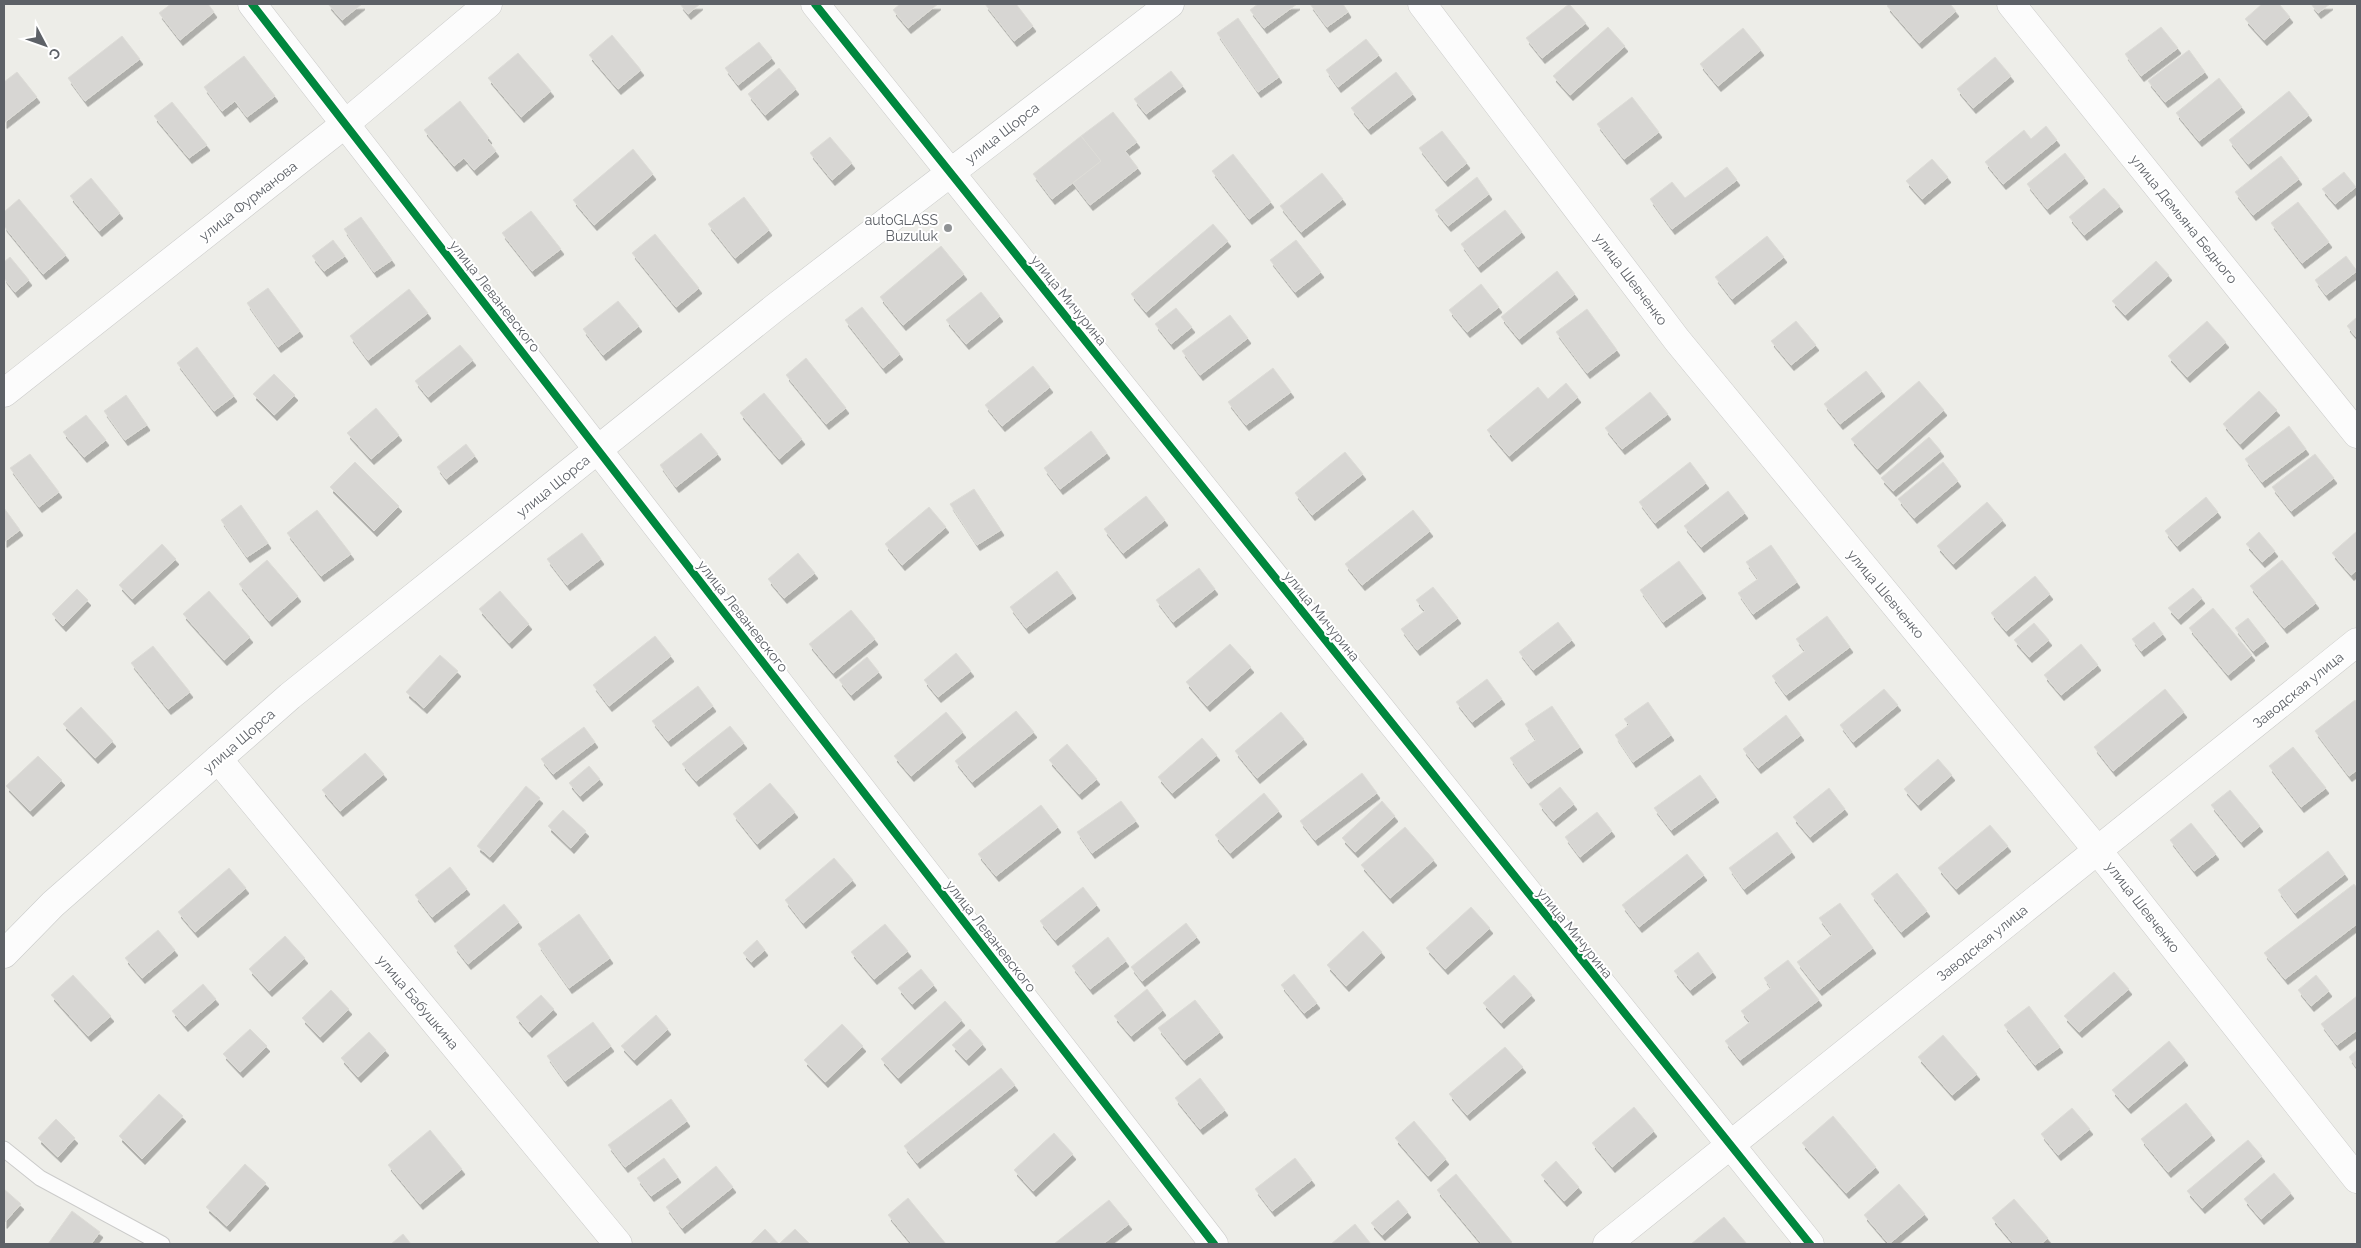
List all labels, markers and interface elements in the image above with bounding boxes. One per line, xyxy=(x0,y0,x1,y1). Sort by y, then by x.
north arrow xyxy=(20,20,70,70)
text: С xyxy=(45,45,64,63)
street label: улица Щорса xyxy=(962,99,1042,167)
street label: улица Демьяна Бедного xyxy=(2127,151,2241,287)
street label: улица Фурманова xyxy=(196,158,300,244)
place label: autoGLASS Buzuluk xyxy=(865,212,939,244)
marker: autoGLASS Buzuluk xyxy=(942,222,954,234)
street label: улица Шевченко xyxy=(1591,230,1671,328)
street label: улица Леваневского xyxy=(446,237,544,355)
street label: улица Мичурина xyxy=(1028,252,1110,348)
street label: улица Щорса xyxy=(513,452,593,520)
street label: улица Шевченко xyxy=(1844,546,1928,642)
street label: улица Леваневского xyxy=(694,557,792,675)
street label: улица Мичурина xyxy=(1281,568,1363,664)
street label: Заводская улица xyxy=(2250,649,2346,731)
street label: улица Щорса xyxy=(200,706,278,776)
street label: улица Шевченко xyxy=(2103,858,2183,956)
street label: улица Леваневского xyxy=(942,877,1040,995)
street label: улица Мичурина xyxy=(1534,885,1616,981)
street label: Заводская улица xyxy=(1934,902,2030,984)
street label: улица Бабушкина xyxy=(374,952,462,1052)

